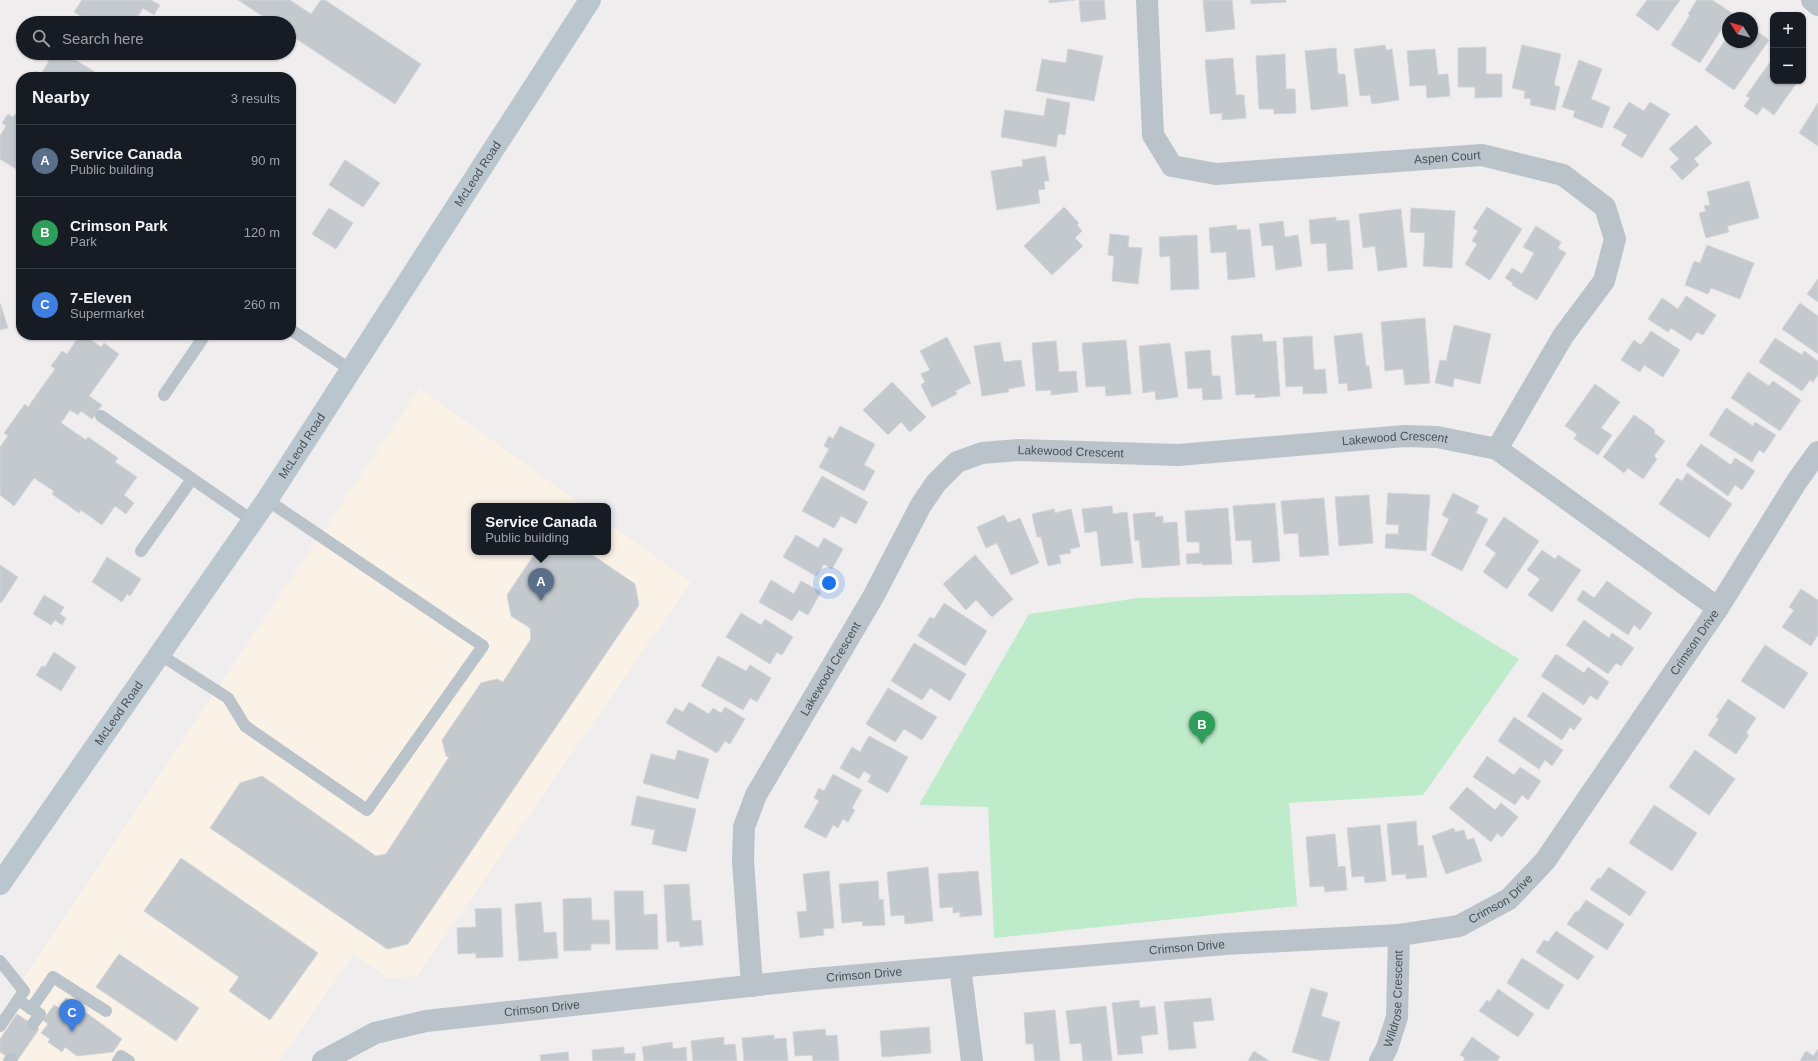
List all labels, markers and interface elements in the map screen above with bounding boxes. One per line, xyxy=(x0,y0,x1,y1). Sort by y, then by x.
north arrow xyxy=(1722,12,1758,48)
map controls xyxy=(1770,12,1806,84)
button: + xyxy=(1770,12,1806,48)
search box xyxy=(16,16,296,60)
icon: search xyxy=(30,27,52,49)
text: Search here xyxy=(62,30,144,47)
button: − xyxy=(1770,48,1806,84)
text: Nearby xyxy=(32,88,90,107)
text: 3 results xyxy=(231,91,280,106)
street label: McLeod Road xyxy=(452,139,504,209)
text: Service Canada xyxy=(70,145,182,162)
street label: Aspen Court xyxy=(1413,148,1482,167)
text: A xyxy=(40,153,50,168)
text: 90 m xyxy=(251,153,280,168)
text: Public building xyxy=(70,162,154,177)
text: Crimson Park xyxy=(70,217,168,234)
text: B xyxy=(40,225,50,240)
text: 120 m xyxy=(244,225,280,240)
text: Park xyxy=(70,234,97,249)
text: 7-Eleven xyxy=(70,289,132,306)
text: C xyxy=(40,297,50,312)
text: 260 m xyxy=(244,297,280,312)
text: Supermarket xyxy=(70,306,144,321)
street label: McLeod Road xyxy=(276,411,328,481)
street label: Lakewood Crescent xyxy=(1341,429,1450,448)
street label: Lakewood Crescent xyxy=(1017,443,1125,460)
popup xyxy=(471,503,611,555)
text: Service Canada xyxy=(485,513,597,530)
text: Public building xyxy=(485,530,569,545)
pin: A xyxy=(528,568,554,601)
your location xyxy=(819,573,839,593)
street label: Crimson Drive xyxy=(1667,607,1722,678)
street label: Lakewood Crescent xyxy=(797,619,864,718)
street label: McLeod Road xyxy=(92,679,146,748)
pin: B xyxy=(1189,711,1215,744)
street label: Crimson Drive xyxy=(1466,871,1536,927)
street label: Crimson Drive xyxy=(1148,937,1226,957)
street label: Wildrose Crescent xyxy=(1381,949,1406,1049)
street label: Crimson Drive xyxy=(826,964,903,985)
street label: Crimson Drive xyxy=(503,997,581,1019)
pin: C xyxy=(59,999,85,1032)

